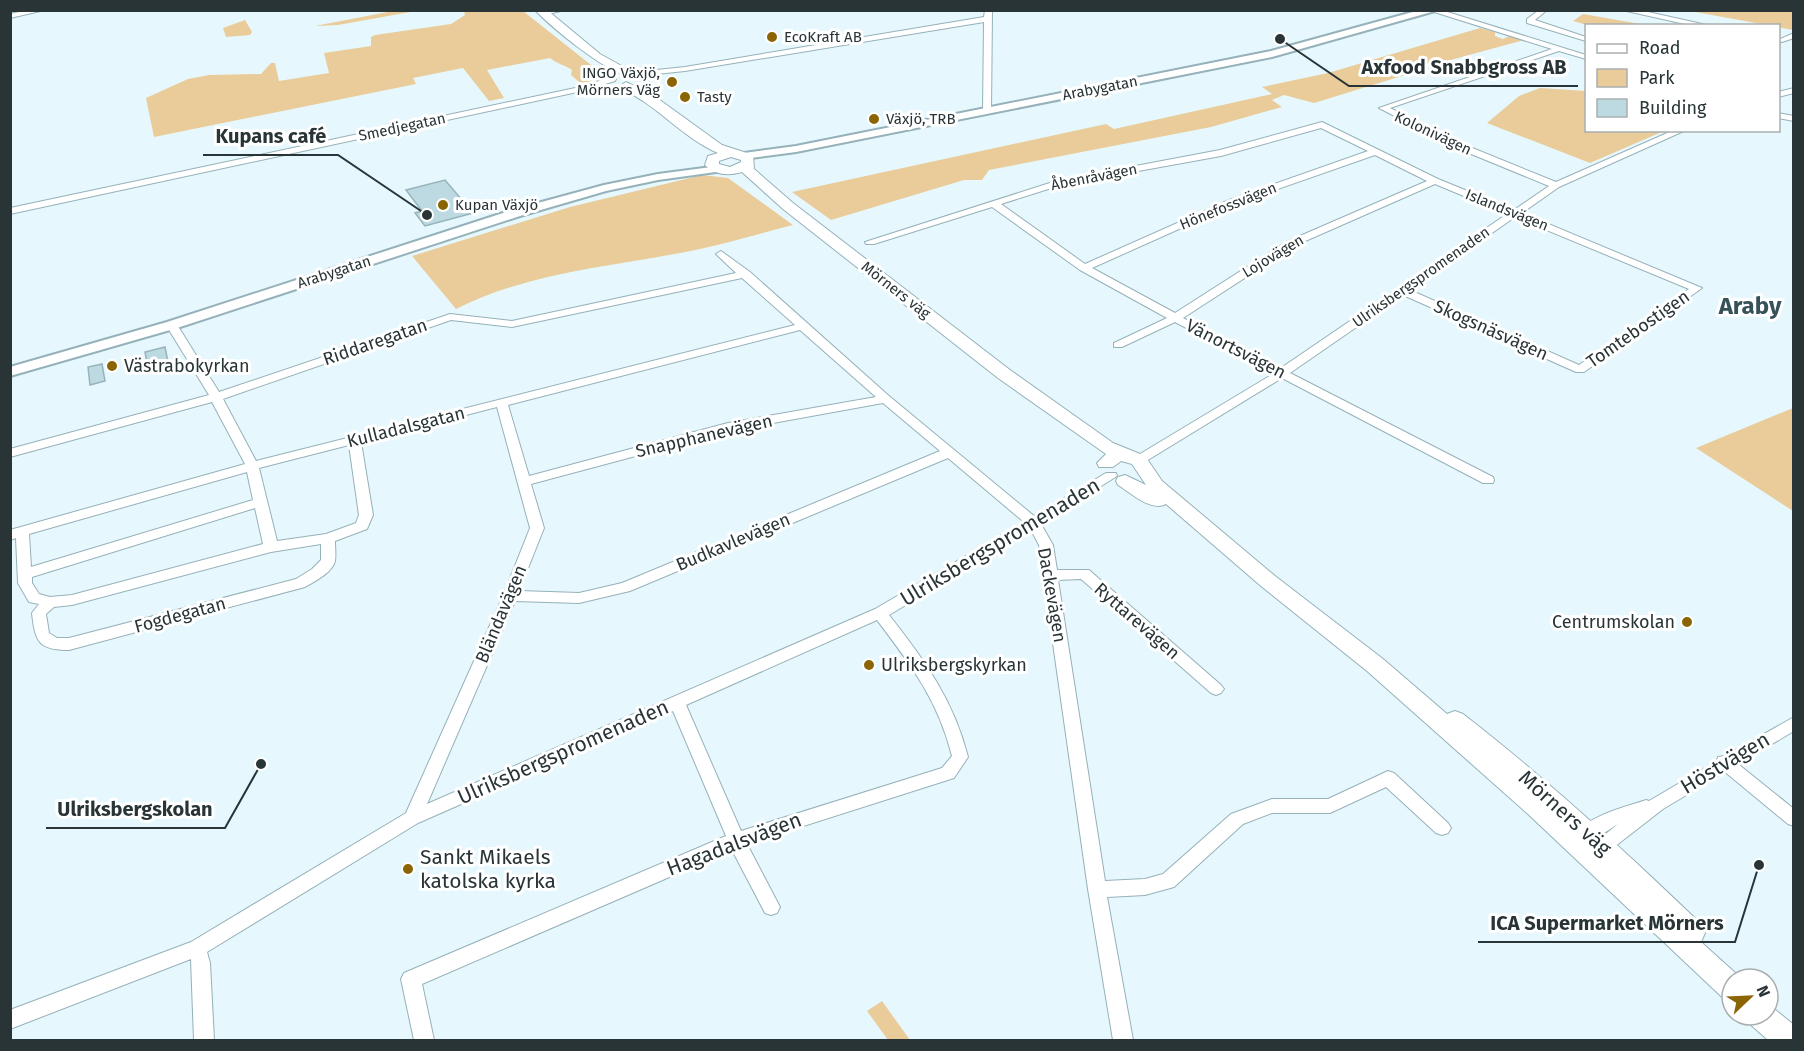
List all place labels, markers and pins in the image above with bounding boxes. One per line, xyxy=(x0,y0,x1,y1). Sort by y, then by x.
place label: EcoKraft AB xyxy=(784,28,862,46)
marker: EcoKraft AB xyxy=(765,30,779,44)
callout: Axfood Snabbgross AB xyxy=(1349,48,1578,86)
place label: INGO Växjö, Mörners Väg xyxy=(577,64,660,99)
marker: INGO Växjö, Mörners Väg xyxy=(665,75,679,89)
place label: Tasty xyxy=(697,88,732,106)
marker: Tasty xyxy=(678,90,692,104)
place label: Växjö, TRB xyxy=(886,110,956,128)
marker: Växjö, TRB xyxy=(867,112,881,126)
callout: Kupans café xyxy=(203,117,338,155)
place label: Kupan Växjö xyxy=(455,196,538,214)
marker: Kupan Växjö xyxy=(436,198,450,212)
place label: Västrabokyrkan xyxy=(124,355,249,377)
marker: Västrabokyrkan xyxy=(105,359,119,373)
place label: Centrumskolan xyxy=(1552,611,1675,633)
marker: Centrumskolan xyxy=(1680,615,1694,629)
place label: Ulriksbergskyrkan xyxy=(881,654,1027,676)
marker: Ulriksbergskyrkan xyxy=(862,658,876,672)
callout: Ulriksbergskolan xyxy=(46,790,225,828)
place label: Sankt Mikaels katolska kyrka xyxy=(420,844,556,894)
marker: Sankt Mikaels katolska kyrka xyxy=(401,862,415,876)
callout: ICA Supermarket Mörners xyxy=(1478,904,1735,942)

